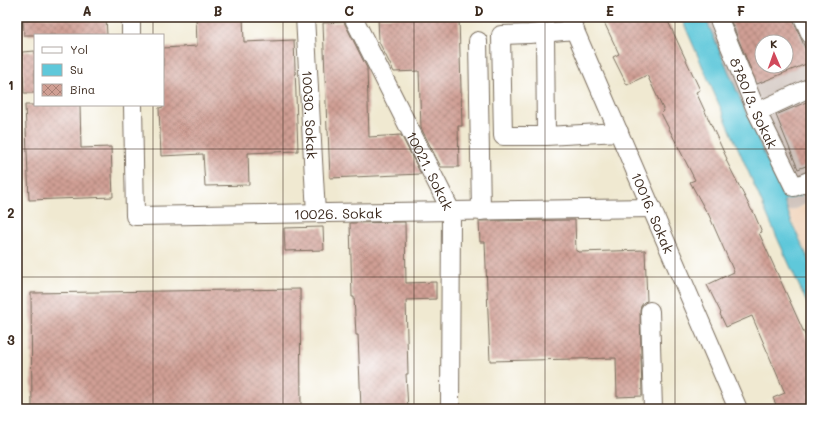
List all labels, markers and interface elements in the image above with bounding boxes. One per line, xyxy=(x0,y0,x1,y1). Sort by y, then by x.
text: A xyxy=(82,2,92,19)
text: B xyxy=(214,2,223,19)
text: C xyxy=(344,2,354,19)
text: D xyxy=(474,2,484,19)
text: E xyxy=(606,2,614,19)
text: F xyxy=(737,2,745,19)
legend xyxy=(34,34,164,106)
north arrow xyxy=(754,34,794,74)
text: K xyxy=(770,36,778,51)
text: Yol xyxy=(70,41,88,57)
street label: 8780/3. Sokak xyxy=(726,54,783,151)
text: Su xyxy=(70,61,83,77)
street label: 10030. Sokak xyxy=(299,70,322,160)
text: 1 xyxy=(8,76,14,93)
text: Bina xyxy=(70,81,95,97)
street label: 10021. Sokak xyxy=(403,128,458,213)
street label: 10016. Sokak xyxy=(627,169,679,256)
street label: 10026. Sokak xyxy=(294,203,382,223)
text: 2 xyxy=(7,204,15,221)
text: 3 xyxy=(7,331,15,348)

